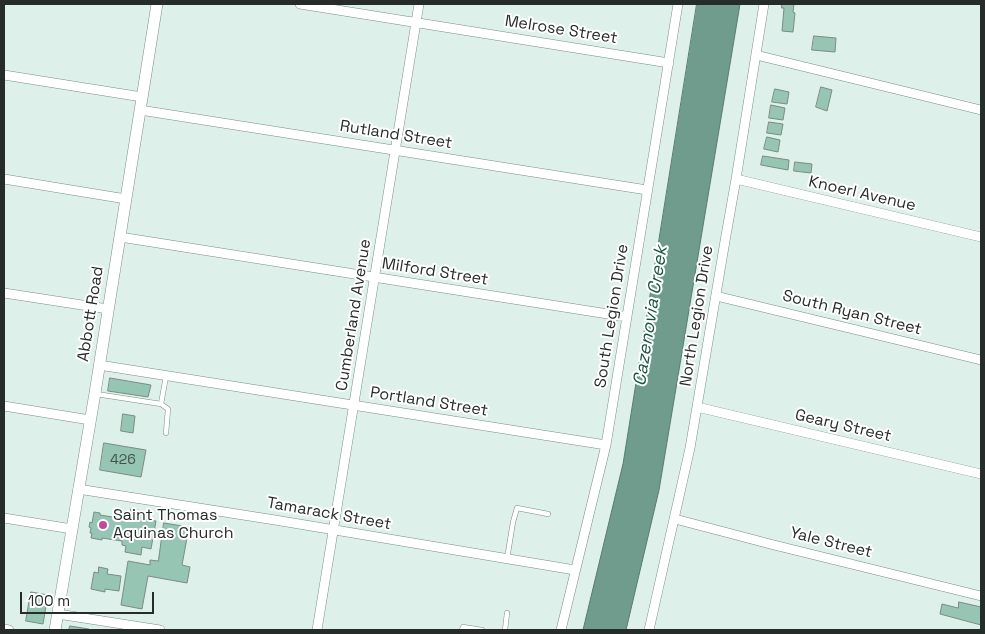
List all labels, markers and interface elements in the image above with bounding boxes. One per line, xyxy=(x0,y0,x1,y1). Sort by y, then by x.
street label: Melrose Street xyxy=(503,12,619,48)
street label: Rutland Street xyxy=(338,117,454,153)
street label: Knoerl Avenue xyxy=(806,172,918,216)
street label: Cumberland Avenue xyxy=(333,238,375,392)
street label: South Legion Drive xyxy=(591,243,633,389)
water label: Cazenovia Creek xyxy=(629,244,673,388)
street label: North Legion Drive xyxy=(676,244,718,388)
street label: Milford Street xyxy=(380,254,490,290)
street label: Abbott Road xyxy=(74,265,108,363)
street label: South Ryan Street xyxy=(780,286,924,340)
street label: Portland Street xyxy=(369,383,489,421)
street label: Geary Street xyxy=(793,406,893,446)
house number: 426 xyxy=(110,452,136,468)
street label: Tamarack Street xyxy=(265,494,393,534)
place label: Saint Thomas Aquinas Church xyxy=(113,506,233,544)
marker: Saint Thomas Aquinas Church xyxy=(97,519,109,531)
street label: Yale Street xyxy=(788,524,874,562)
scale bar xyxy=(22,582,156,614)
text: 100 m xyxy=(28,591,70,610)

